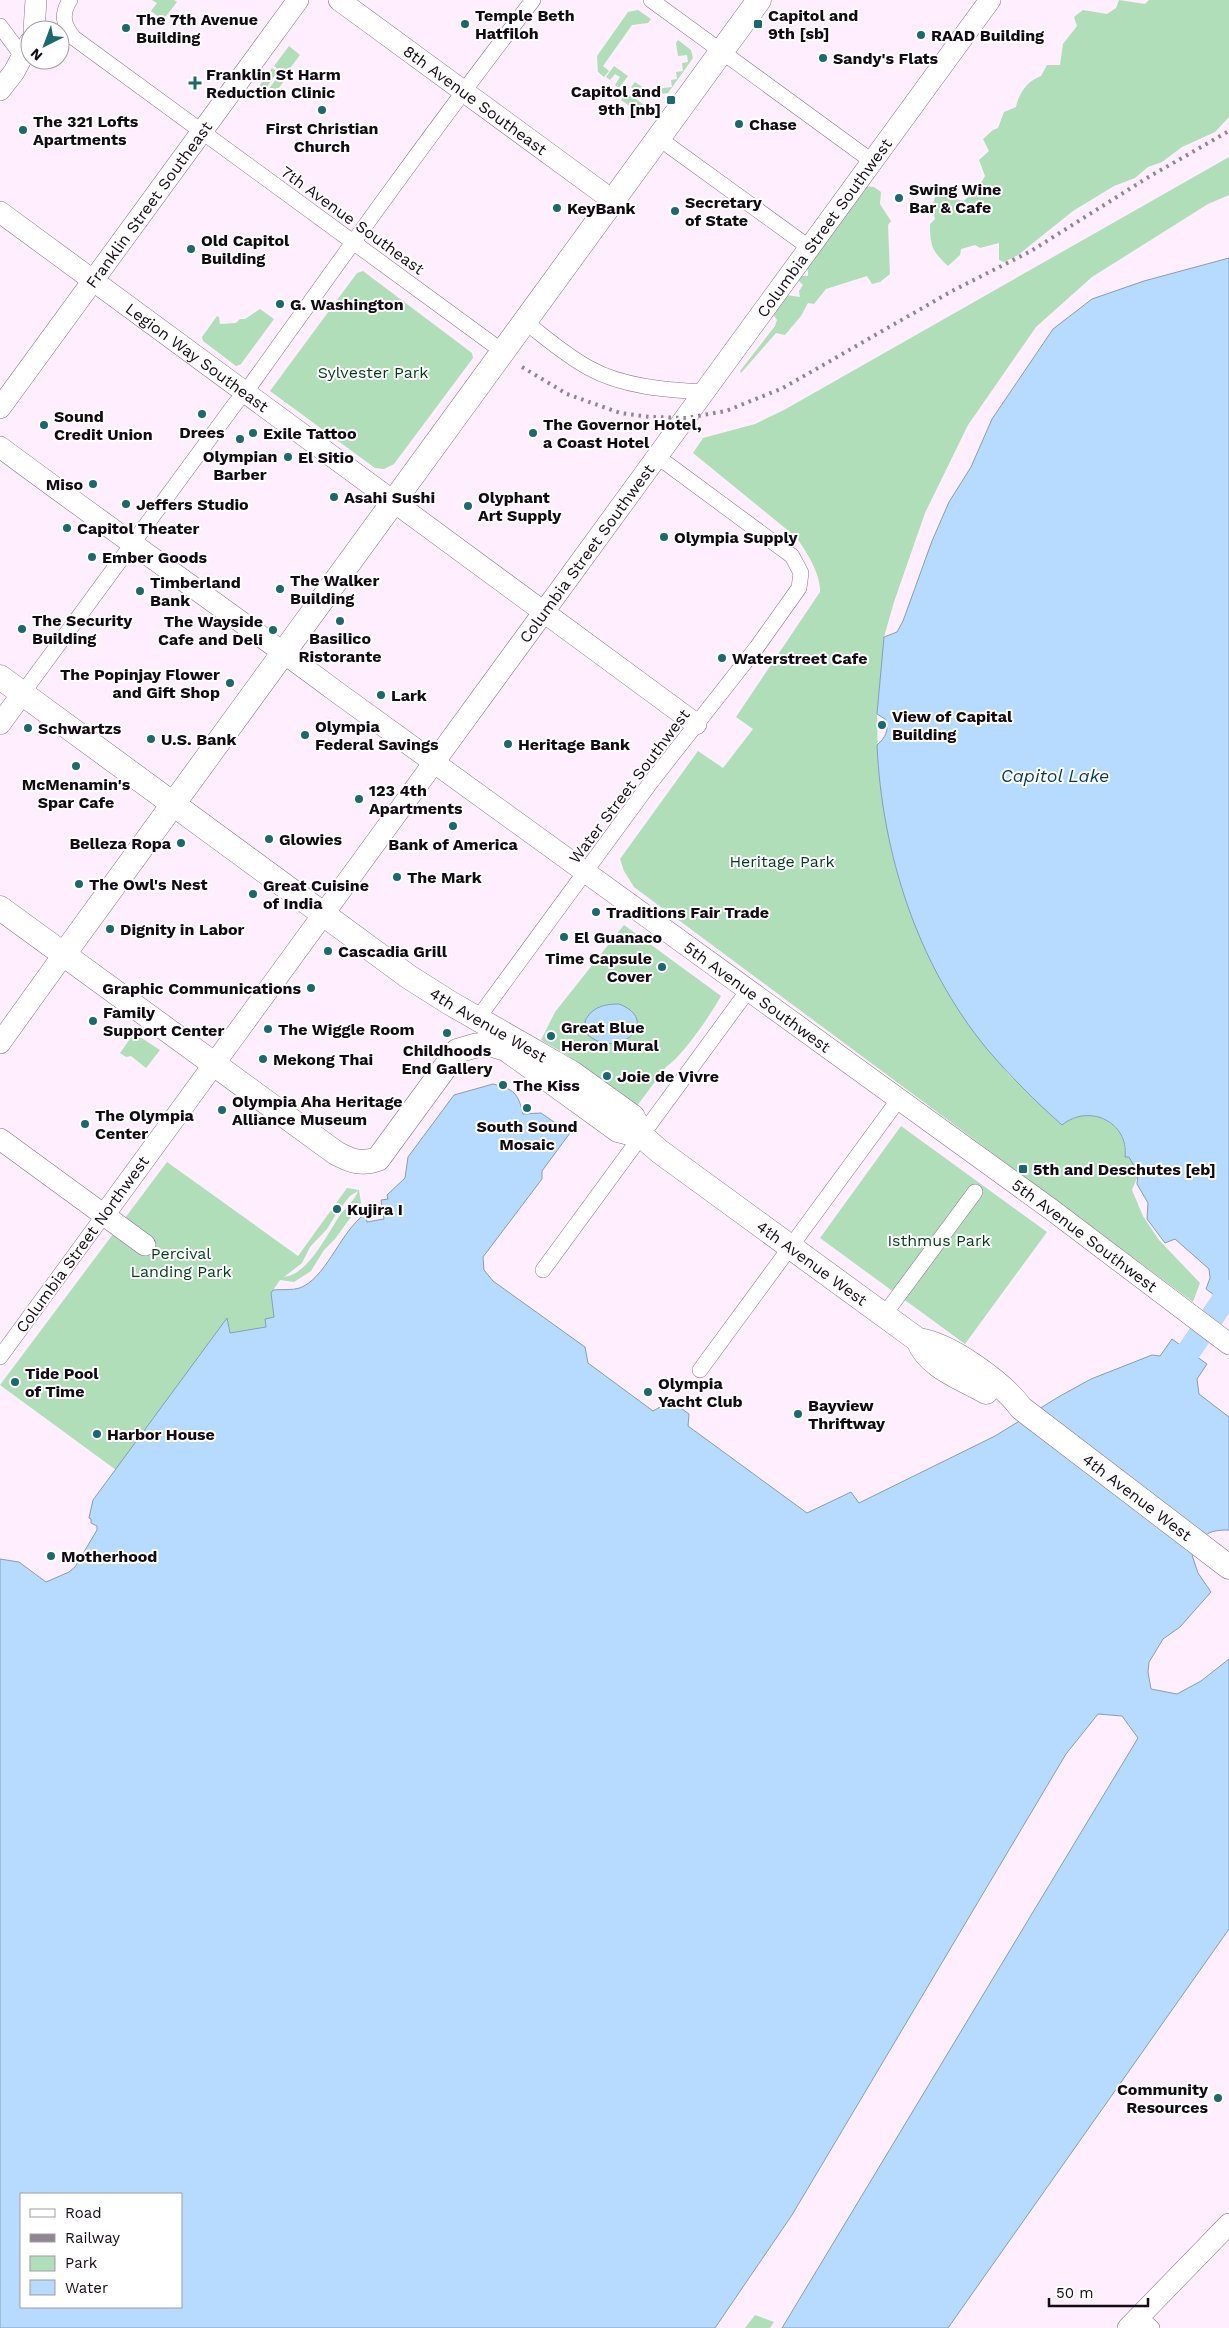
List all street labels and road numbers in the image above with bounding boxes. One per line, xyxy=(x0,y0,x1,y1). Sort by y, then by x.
street label: 8th Avenue Southeast xyxy=(400,41,551,159)
street label: Franklin Street Southeast xyxy=(82,118,216,292)
street label: Columbia Street Southwest xyxy=(753,135,896,321)
street label: 7th Avenue Southeast xyxy=(277,162,428,279)
street label: Legion Way Southeast xyxy=(122,299,272,416)
street label: Columbia Street Southwest xyxy=(515,460,659,647)
street label: Water Street Southwest xyxy=(565,705,694,867)
street label: 5th Avenue Southwest xyxy=(680,938,835,1057)
street label: 4th Avenue West xyxy=(426,984,550,1067)
street label: Columbia Street Northwest xyxy=(12,1152,153,1336)
street label: 5th Avenue Southwest xyxy=(1008,1175,1161,1296)
street label: 4th Avenue West xyxy=(753,1217,871,1310)
street label: 4th Avenue West xyxy=(1079,1450,1196,1545)

